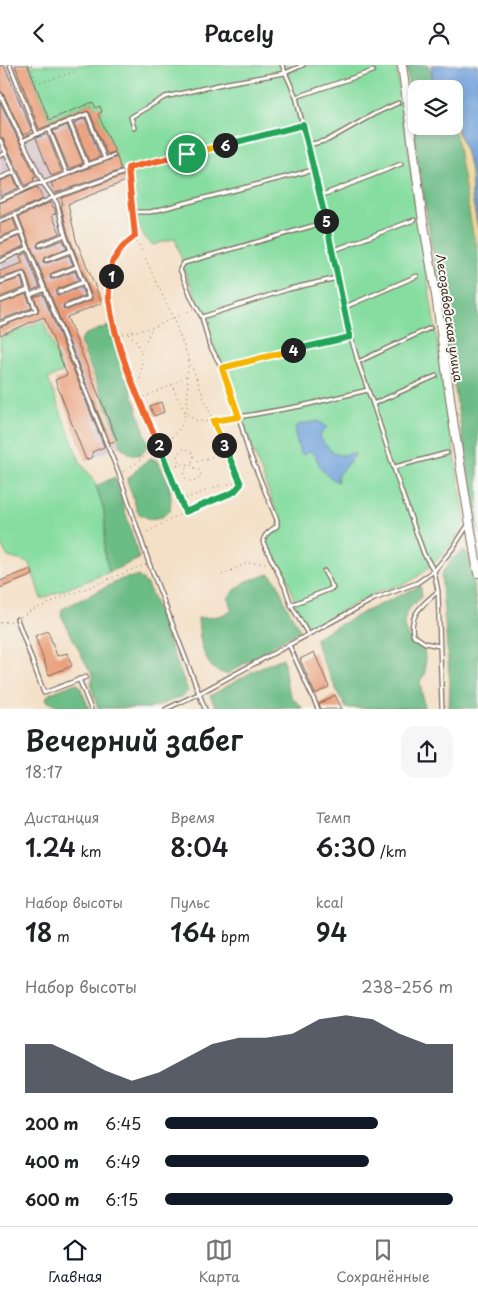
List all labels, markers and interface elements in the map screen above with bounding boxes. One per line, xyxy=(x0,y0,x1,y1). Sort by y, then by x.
text: Pacely xyxy=(204,16,274,49)
icon: back xyxy=(25,19,53,47)
icon: person xyxy=(425,19,453,47)
map controls xyxy=(408,80,463,135)
button: layers xyxy=(408,80,463,135)
pin xyxy=(166,133,208,175)
pin: 6 xyxy=(212,133,238,157)
text: 6 xyxy=(221,135,230,156)
icon: arrive xyxy=(173,140,201,168)
pin: 5 xyxy=(314,209,338,233)
text: 5 xyxy=(322,211,331,232)
street label: Лесозаводская улица xyxy=(432,253,468,383)
pin: 1 xyxy=(98,263,124,289)
text: 1 xyxy=(108,266,115,287)
pin: 4 xyxy=(280,337,306,363)
text: 4 xyxy=(289,340,298,361)
pin: 2 xyxy=(146,433,172,457)
pin: 3 xyxy=(212,433,236,457)
text: 2 xyxy=(155,435,164,456)
text: 3 xyxy=(220,435,229,456)
text: Вечерний забег xyxy=(25,718,243,761)
button: share xyxy=(401,726,453,778)
text: 18:17 xyxy=(25,759,62,783)
text: Дистанция xyxy=(25,807,99,828)
text: Время xyxy=(170,807,215,828)
text: Темп xyxy=(316,807,351,828)
text: 1.24 xyxy=(25,828,76,866)
text: 8:04 xyxy=(170,828,229,866)
text: 6:30 xyxy=(316,828,375,866)
text: km xyxy=(76,841,102,862)
text: /km xyxy=(375,841,407,862)
text: Набор высоты xyxy=(25,892,123,913)
text: Пульс xyxy=(170,892,210,913)
text: kcal xyxy=(316,892,344,913)
text: 18 xyxy=(25,913,52,951)
text: 164 xyxy=(170,913,216,951)
text: 94 xyxy=(316,913,347,951)
text: m xyxy=(52,926,70,947)
text: bpm xyxy=(216,926,250,947)
text: Набор высоты xyxy=(25,974,137,998)
text: 238–256 m xyxy=(361,974,453,998)
text: 200 m xyxy=(25,1111,79,1135)
text: 6:45 xyxy=(105,1111,141,1135)
text: 400 m xyxy=(25,1149,79,1173)
text: 6:49 xyxy=(105,1149,140,1173)
text: 600 m xyxy=(25,1187,79,1211)
text: 6:15 xyxy=(105,1187,138,1211)
tab: Главная xyxy=(48,1236,102,1287)
tab: Карта xyxy=(199,1236,240,1287)
tab: Сохранённые xyxy=(336,1236,430,1287)

